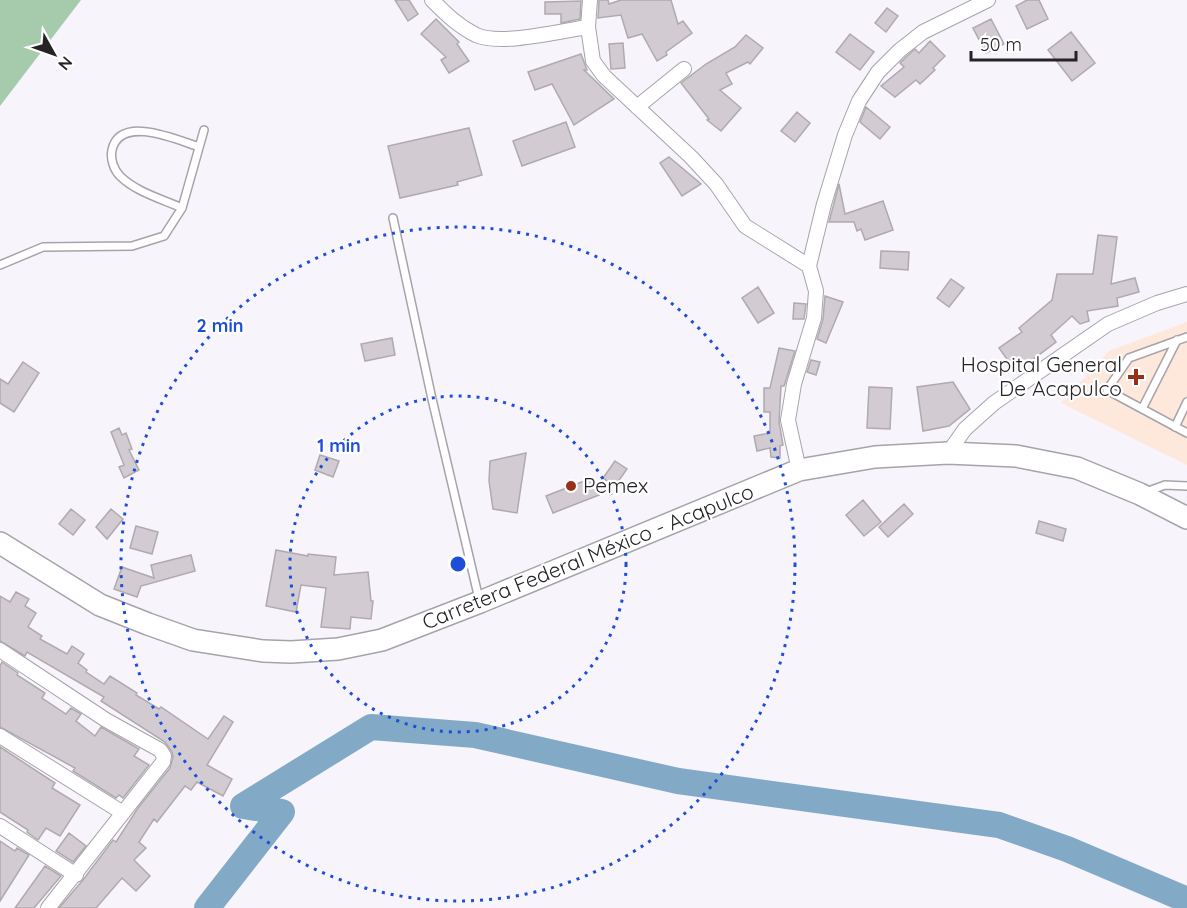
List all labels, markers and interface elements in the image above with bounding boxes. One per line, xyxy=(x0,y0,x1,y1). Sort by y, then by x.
north arrow xyxy=(24,24,84,84)
scale bar xyxy=(971,24,1076,62)
text: 50 m xyxy=(980,33,1022,56)
text: N xyxy=(54,53,77,75)
text: 2 min xyxy=(197,314,243,337)
place label: Hospital General De Acapulco xyxy=(961,351,1122,401)
marker: Hospital General De Acapulco xyxy=(1127,368,1145,386)
text: 1 min xyxy=(317,434,361,457)
place label: Pemex xyxy=(583,472,648,498)
street label: Carretera Federal México - Acapulco xyxy=(418,477,757,635)
marker: Pemex xyxy=(564,479,578,493)
centre of rings xyxy=(448,554,468,574)

